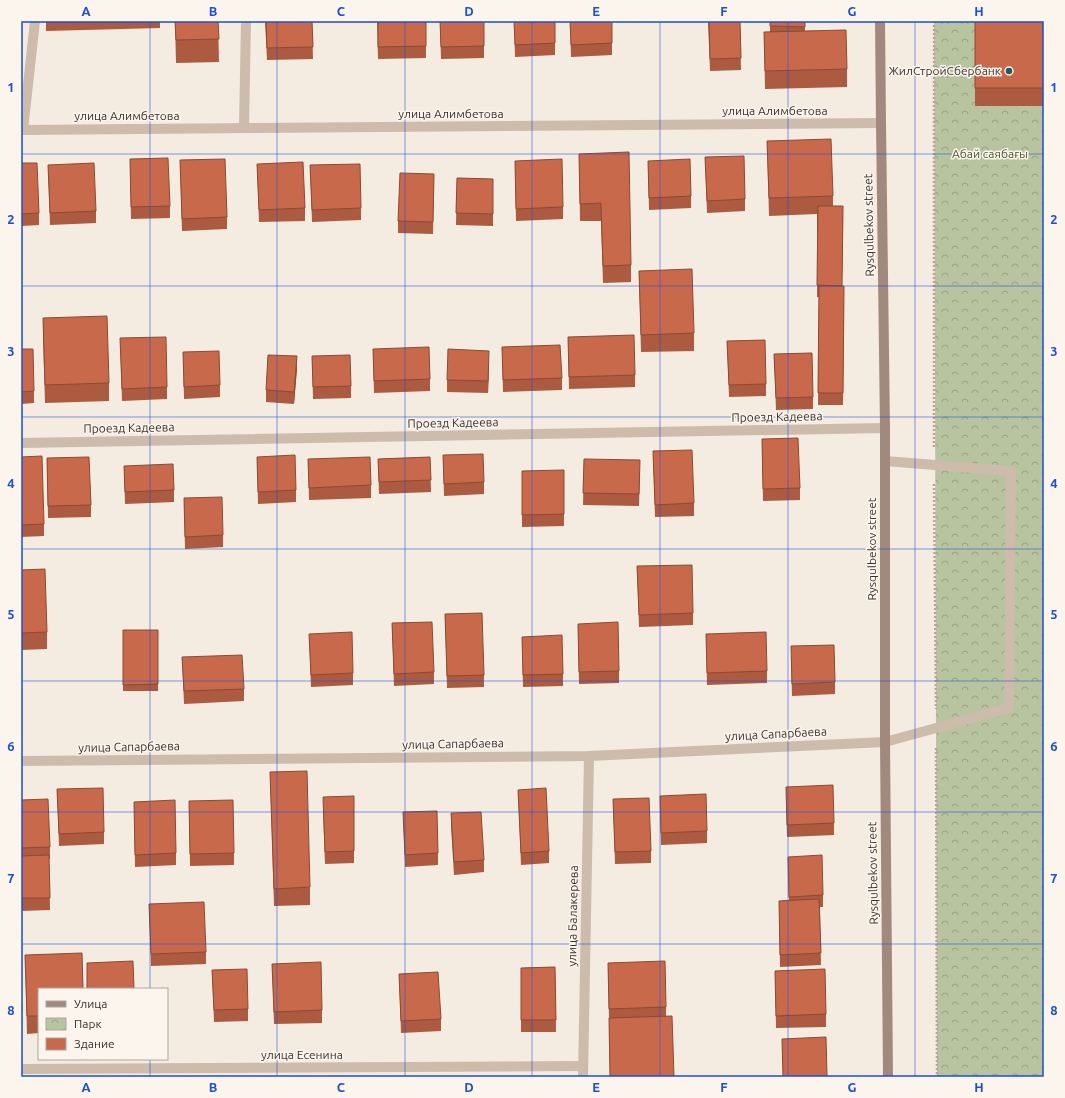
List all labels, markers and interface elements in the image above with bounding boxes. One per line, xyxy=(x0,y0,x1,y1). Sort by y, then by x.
text: A xyxy=(81,4,91,18)
text: B xyxy=(209,4,218,18)
text: C xyxy=(337,4,346,18)
text: D xyxy=(464,4,474,18)
text: E xyxy=(592,4,600,18)
text: F xyxy=(720,4,728,18)
text: G xyxy=(848,4,857,18)
text: H xyxy=(974,4,984,18)
place label: ЖилСтройСбербанк xyxy=(889,64,1001,77)
marker: ЖилСтройСбербанк xyxy=(1004,66,1014,76)
text: 1 xyxy=(7,80,15,94)
text: 1 xyxy=(1050,80,1058,94)
street label: улица Алимбетова xyxy=(722,104,828,117)
street label: улица Алимбетова xyxy=(398,107,504,120)
street label: улица Алимбетова xyxy=(74,109,180,122)
park label: Абай саябағы xyxy=(952,147,1028,160)
street label: Rysqulbekov street xyxy=(861,173,876,277)
text: 2 xyxy=(7,212,15,226)
text: 2 xyxy=(1050,212,1058,226)
text: 3 xyxy=(7,344,15,358)
text: 3 xyxy=(1050,344,1058,358)
street label: Проезд Кадеева xyxy=(731,409,823,424)
street label: Проезд Кадеева xyxy=(407,415,499,430)
street label: Проезд Кадеева xyxy=(83,420,175,435)
text: 4 xyxy=(7,476,15,490)
text: 4 xyxy=(1050,476,1058,490)
street label: Rysqulbekov street xyxy=(865,497,878,601)
text: 5 xyxy=(7,607,15,621)
text: 5 xyxy=(1050,607,1058,621)
street label: улица Сапарбаева xyxy=(725,724,827,743)
street label: улица Сапарбаева xyxy=(402,736,504,751)
text: 6 xyxy=(7,739,15,753)
street label: улица Сапарбаева xyxy=(78,739,180,754)
text: 6 xyxy=(1050,739,1058,753)
street label: Rysqulbekov street xyxy=(865,821,880,925)
street label: улица Балакерева xyxy=(565,865,580,967)
text: 7 xyxy=(7,871,15,885)
text: 7 xyxy=(1050,871,1058,885)
legend xyxy=(38,988,168,1060)
text: Улица xyxy=(74,997,107,1010)
text: 8 xyxy=(7,1003,15,1017)
text: 8 xyxy=(1050,1003,1058,1017)
text: Парк xyxy=(74,1017,102,1030)
text: Здание xyxy=(74,1037,115,1050)
street label: улица Есенина xyxy=(261,1048,343,1061)
text: A xyxy=(81,1080,91,1094)
text: B xyxy=(209,1080,218,1094)
text: C xyxy=(337,1080,346,1094)
text: D xyxy=(464,1080,474,1094)
text: E xyxy=(592,1080,600,1094)
text: F xyxy=(720,1080,728,1094)
text: G xyxy=(848,1080,857,1094)
text: H xyxy=(974,1080,984,1094)

